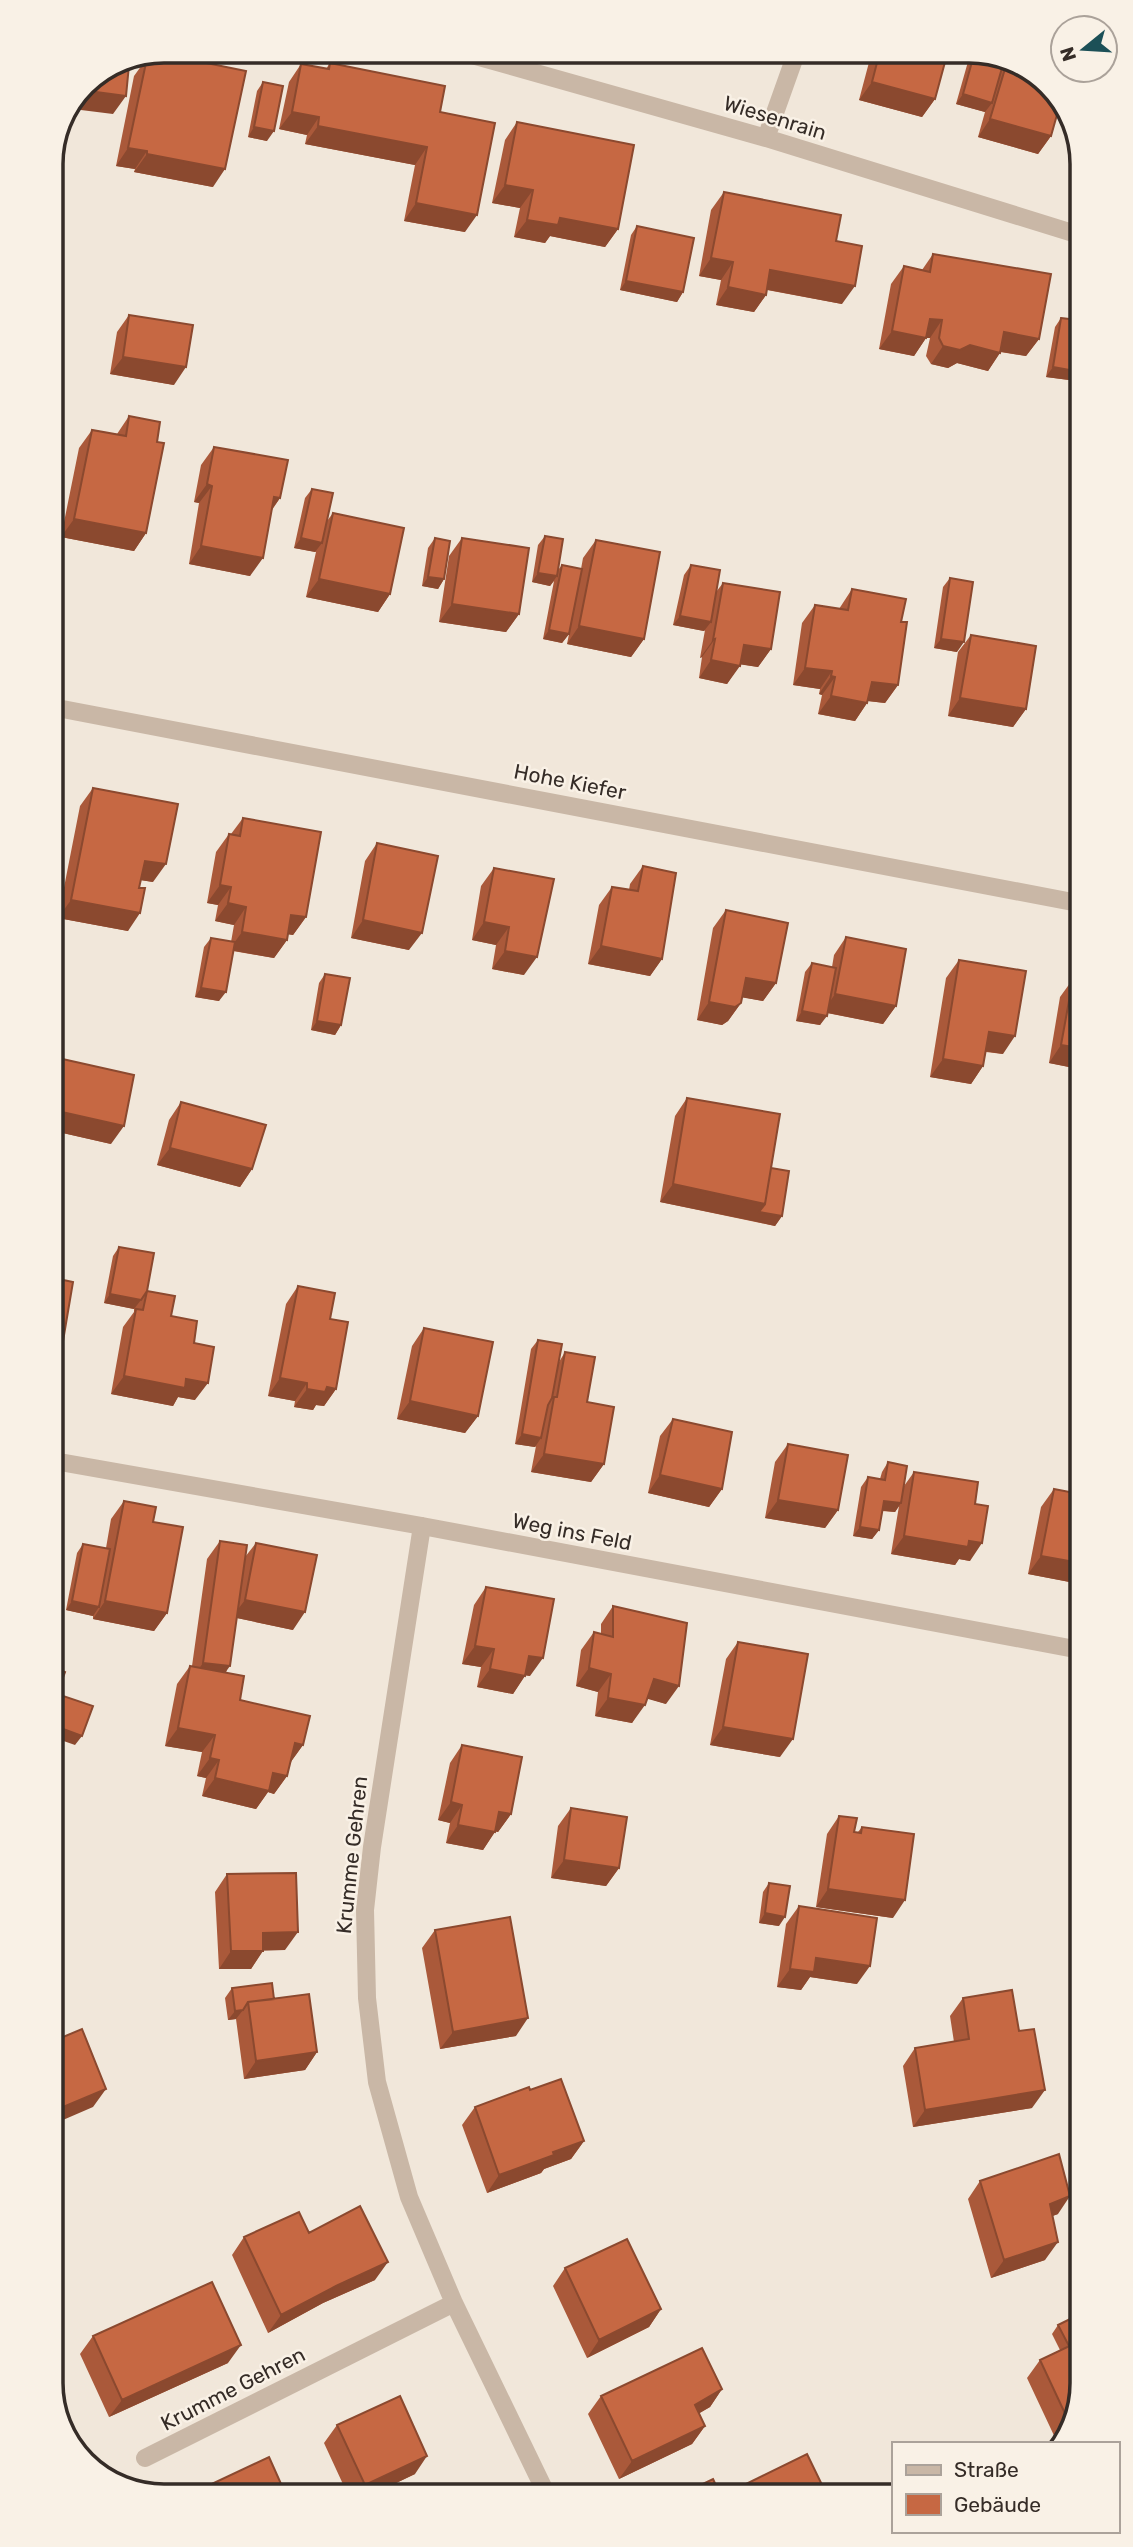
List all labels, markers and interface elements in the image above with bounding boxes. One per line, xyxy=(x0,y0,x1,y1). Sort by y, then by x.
north arrow xyxy=(1049,14,1119,84)
text: N xyxy=(1055,44,1081,64)
street label: Wiesenrain xyxy=(721,90,830,145)
street label: Hohe Kiefer xyxy=(512,758,628,805)
street label: Weg ins Feld xyxy=(510,1508,634,1555)
street label: Krumme Gehren xyxy=(331,1775,372,1935)
street label: Krumme Gehren xyxy=(156,2341,309,2436)
legend xyxy=(892,2442,1119,2533)
text: Straße xyxy=(954,2457,1019,2482)
text: Gebäude xyxy=(954,2492,1041,2517)

